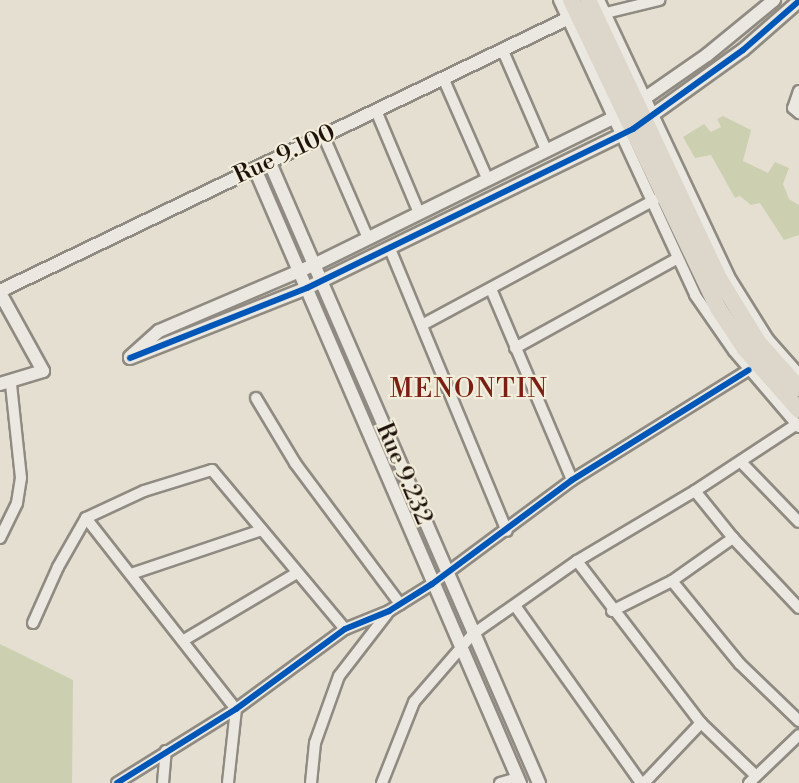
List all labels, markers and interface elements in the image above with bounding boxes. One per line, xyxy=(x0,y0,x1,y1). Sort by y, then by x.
street label: Rue 9.100 xyxy=(229,119,341,191)
district label: MENONTIN xyxy=(390,374,548,406)
street label: Rue 9.232 xyxy=(369,419,437,529)

